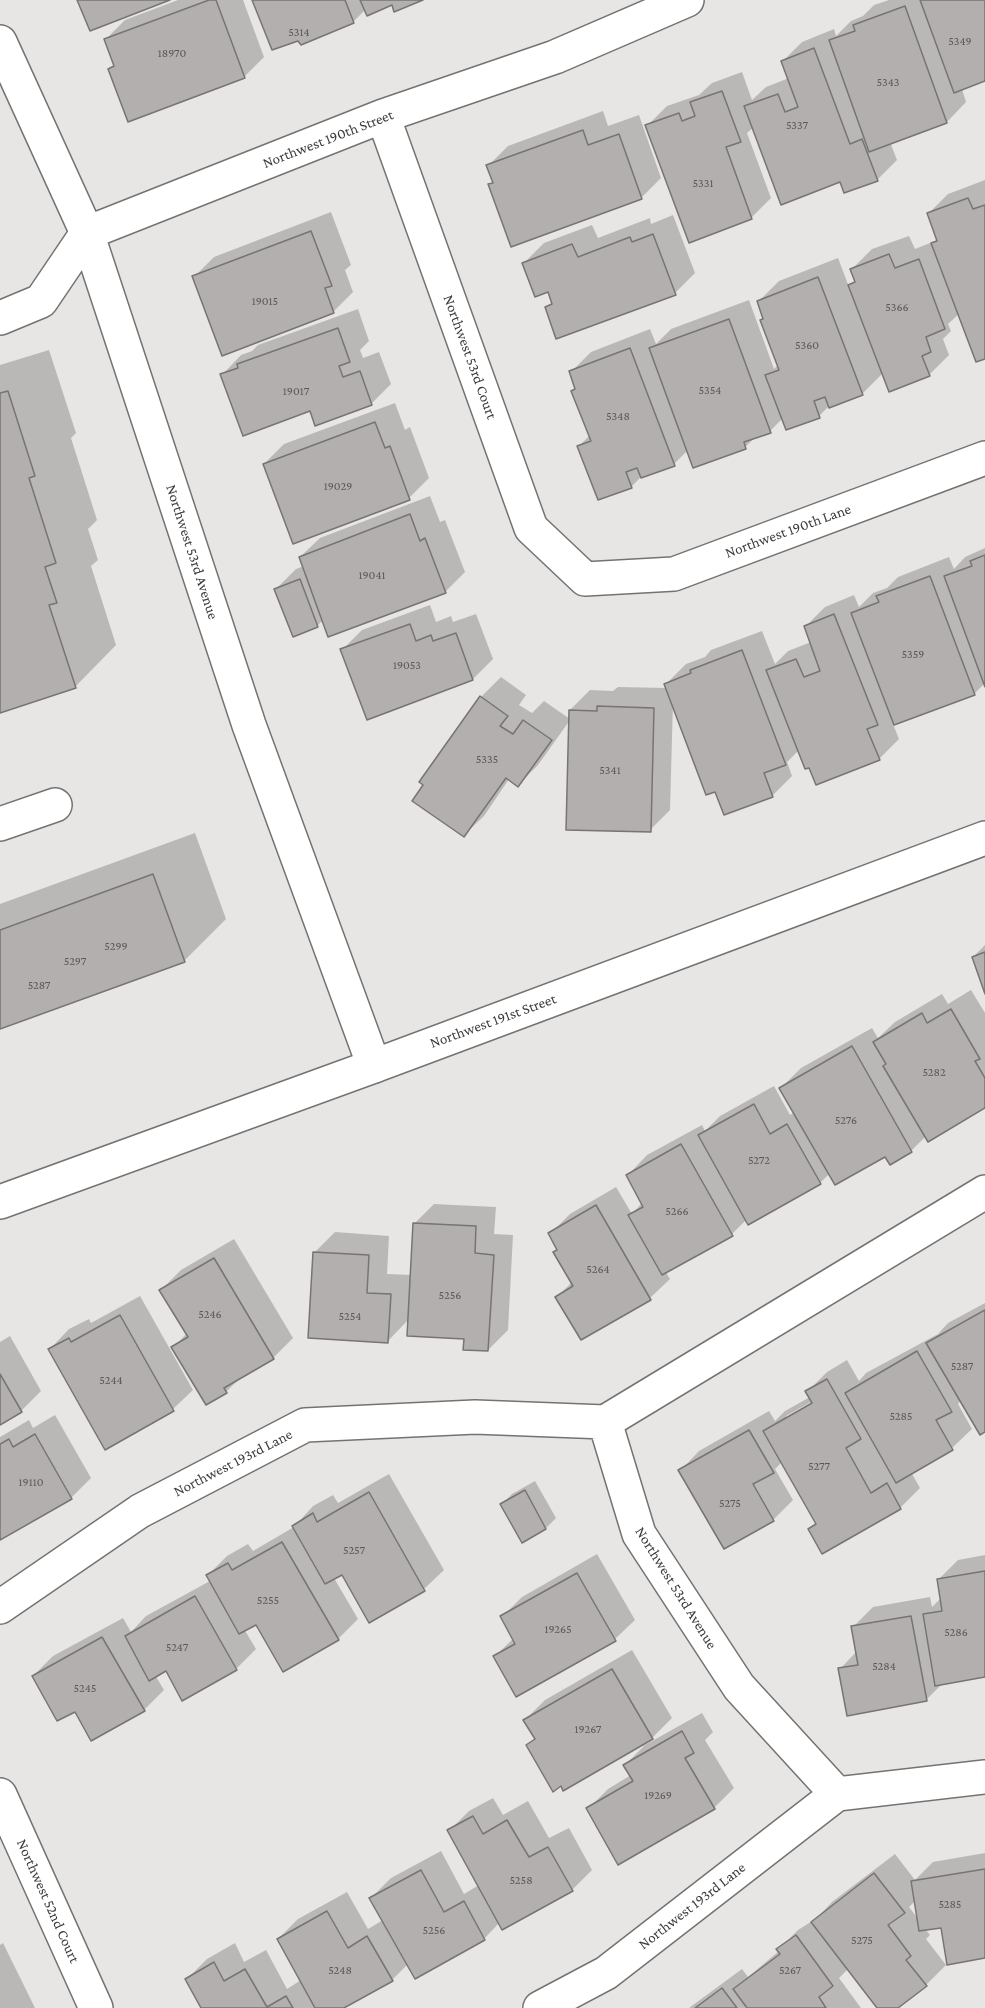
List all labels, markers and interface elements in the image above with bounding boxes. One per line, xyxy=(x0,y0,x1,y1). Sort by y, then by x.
house number: 5314 xyxy=(288,25,310,39)
house number: 5349 xyxy=(948,34,972,48)
house number: 18970 xyxy=(158,46,186,60)
house number: 5343 xyxy=(877,75,899,89)
street label: Northwest 190th Street xyxy=(260,106,396,172)
house number: 5337 xyxy=(786,118,808,132)
house number: 5331 xyxy=(693,176,713,190)
street label: Northwest 53rd Court xyxy=(439,292,501,422)
house number: 19015 xyxy=(252,294,278,308)
house number: 5366 xyxy=(885,300,909,314)
house number: 5360 xyxy=(795,338,819,352)
house number: 5354 xyxy=(699,383,721,397)
house number: 19017 xyxy=(283,384,309,398)
house number: 5348 xyxy=(606,409,630,423)
house number: 19029 xyxy=(324,479,352,493)
street label: Northwest 53rd Avenue xyxy=(162,482,222,622)
street label: Northwest 190th Lane xyxy=(723,500,853,562)
house number: 19041 xyxy=(359,568,385,582)
house number: 5359 xyxy=(902,647,924,661)
house number: 19053 xyxy=(393,658,421,672)
house number: 5335 xyxy=(476,752,498,766)
house number: 5341 xyxy=(599,763,621,777)
house number: 5299 xyxy=(104,939,128,953)
house number: 5297 xyxy=(64,954,86,968)
house number: 5287 xyxy=(28,978,50,992)
street label: Northwest 191st Street xyxy=(427,990,559,1052)
house number: 5282 xyxy=(922,1065,946,1079)
house number: 5276 xyxy=(835,1113,857,1127)
house number: 5272 xyxy=(748,1153,770,1167)
house number: 5266 xyxy=(665,1204,689,1218)
house number: 5264 xyxy=(586,1262,610,1276)
house number: 5256 xyxy=(439,1288,461,1302)
house number: 5246 xyxy=(198,1307,222,1321)
house number: 5254 xyxy=(339,1309,361,1323)
house number: 5287 xyxy=(951,1359,973,1373)
house number: 5244 xyxy=(99,1373,123,1387)
house number: 5285 xyxy=(889,1409,913,1423)
street label: Northwest 193rd Lane xyxy=(171,1425,295,1501)
house number: 5277 xyxy=(808,1459,830,1473)
house number: 19110 xyxy=(19,1475,43,1489)
house number: 5275 xyxy=(719,1496,741,1510)
street label: Northwest 53rd Avenue xyxy=(631,1524,721,1652)
house number: 5257 xyxy=(343,1543,365,1557)
house number: 5255 xyxy=(257,1593,279,1607)
house number: 19265 xyxy=(544,1622,572,1636)
house number: 5286 xyxy=(944,1625,968,1639)
house number: 5247 xyxy=(166,1640,188,1654)
house number: 5284 xyxy=(872,1659,896,1673)
house number: 5245 xyxy=(74,1681,96,1695)
house number: 19267 xyxy=(575,1722,601,1736)
house number: 19269 xyxy=(644,1788,672,1802)
street label: Northwest 52nd Court xyxy=(13,1836,83,1966)
street label: Northwest 193rd Lane xyxy=(635,1859,749,1953)
house number: 5258 xyxy=(509,1873,533,1887)
house number: 5285 xyxy=(938,1897,962,1911)
house number: 5256 xyxy=(423,1923,445,1937)
house number: 5275 xyxy=(851,1933,873,1947)
house number: 5248 xyxy=(328,1963,352,1977)
house number: 5267 xyxy=(779,1963,801,1977)

